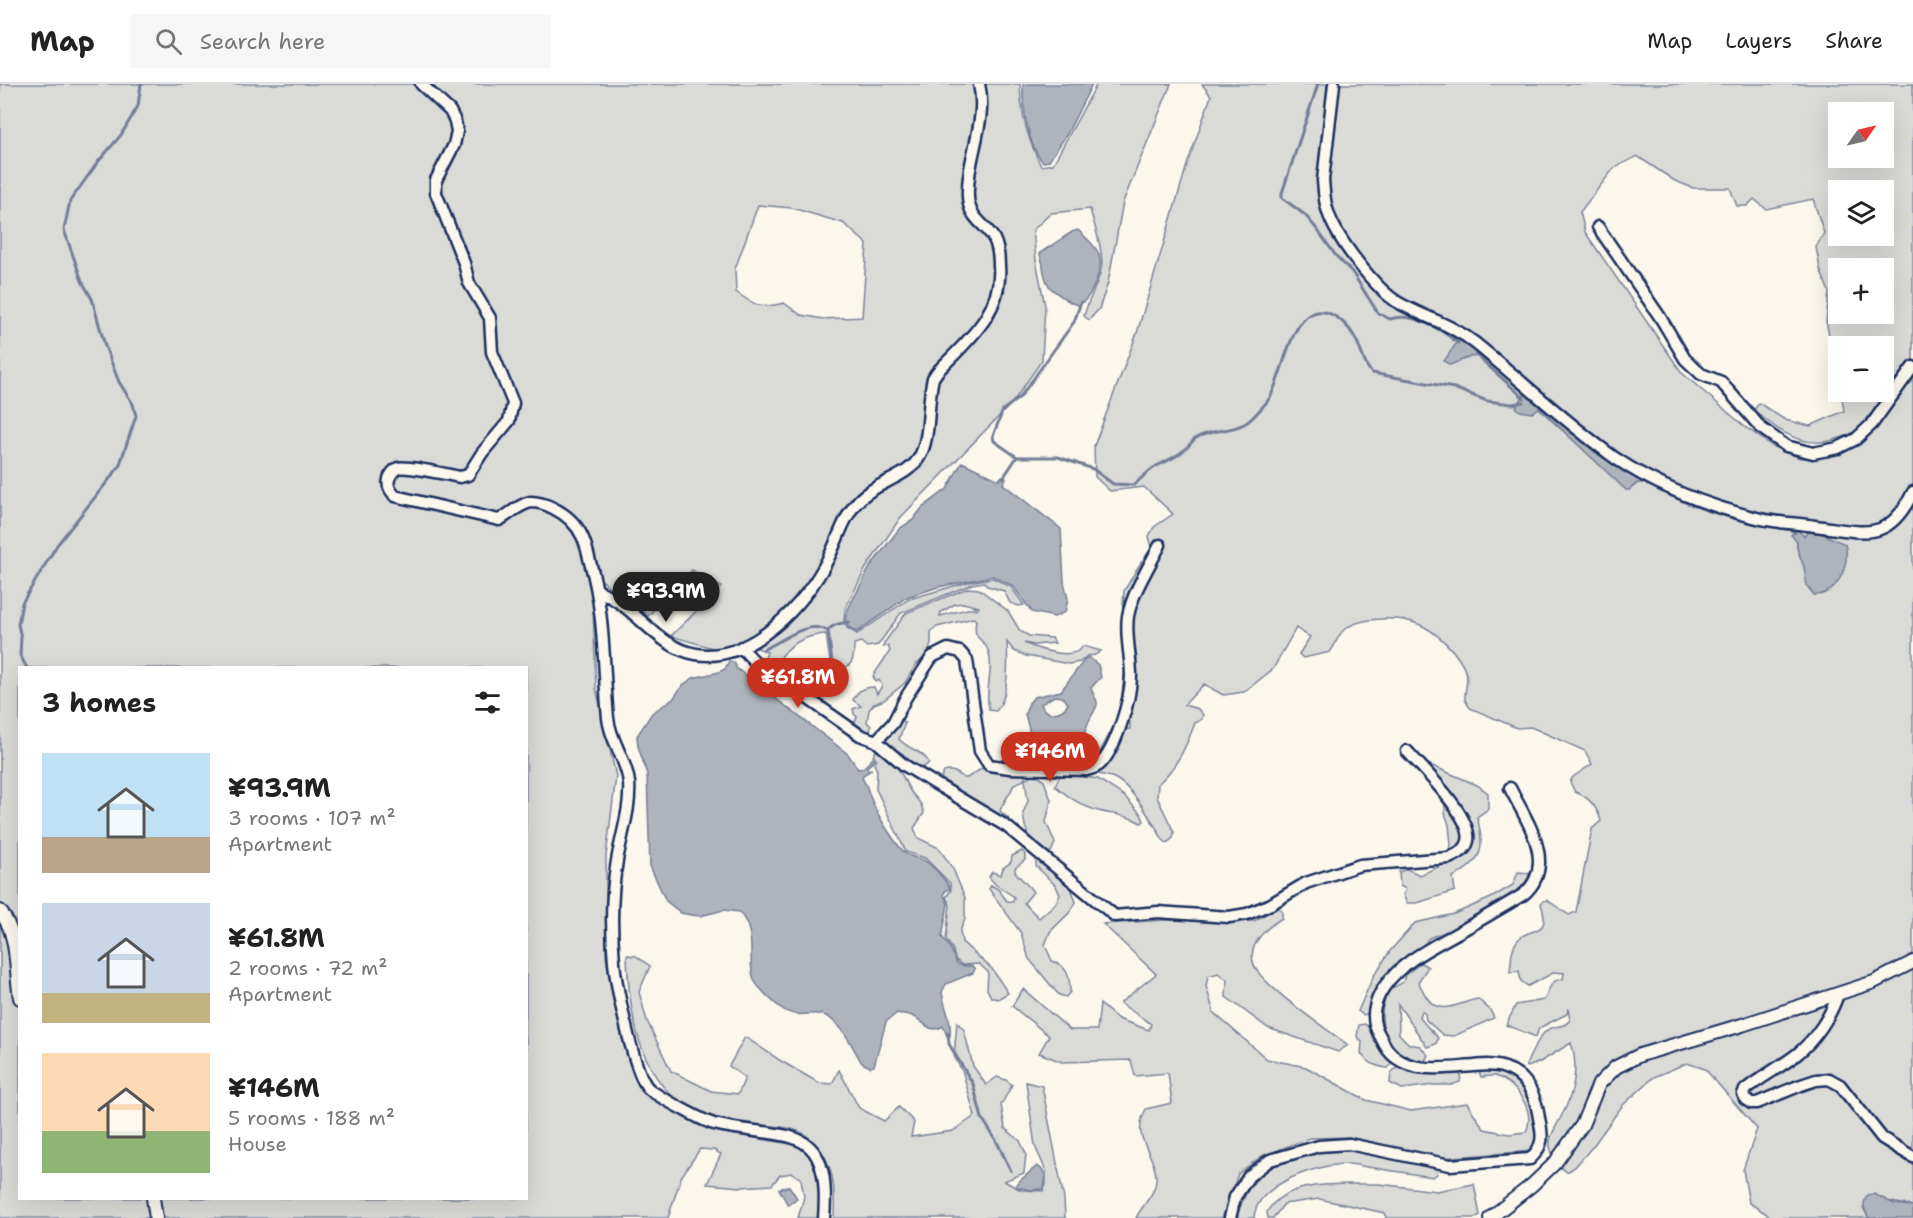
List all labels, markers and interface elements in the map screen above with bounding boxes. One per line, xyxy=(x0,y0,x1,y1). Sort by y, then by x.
search box xyxy=(131,14,551,68)
text: Map xyxy=(30,22,95,60)
icon: search xyxy=(152,25,185,58)
text: Search here xyxy=(200,27,325,56)
text: Map xyxy=(1647,27,1692,55)
text: Layers xyxy=(1725,27,1792,55)
text: Share xyxy=(1825,27,1883,55)
north arrow xyxy=(1828,102,1894,168)
map controls xyxy=(1828,102,1894,402)
button: layers xyxy=(1828,180,1894,246)
button: + xyxy=(1828,258,1894,324)
button: − xyxy=(1828,336,1894,402)
pin: ¥93.9M xyxy=(617,572,715,623)
text: ¥93.9M xyxy=(627,578,705,604)
pin: ¥61.8M xyxy=(749,658,847,709)
text: ¥61.8M xyxy=(761,664,835,690)
text: 3 homes xyxy=(42,685,156,720)
icon: filters xyxy=(471,686,504,719)
pin: ¥146M xyxy=(1008,732,1092,783)
text: ¥146M xyxy=(1015,738,1085,764)
text: ¥93.9M xyxy=(228,770,331,805)
icon: home xyxy=(90,777,162,849)
text: 3 rooms · 107 m² xyxy=(228,805,396,831)
text: Apartment xyxy=(228,831,332,857)
text: ¥61.8M xyxy=(228,920,325,955)
icon: home xyxy=(90,927,162,999)
text: 2 rooms · 72 m² xyxy=(228,955,387,981)
text: Apartment xyxy=(228,981,332,1007)
text: ¥146M xyxy=(228,1070,320,1105)
icon: home xyxy=(90,1077,162,1149)
text: 5 rooms · 188 m² xyxy=(228,1105,395,1131)
text: House xyxy=(228,1131,287,1157)

